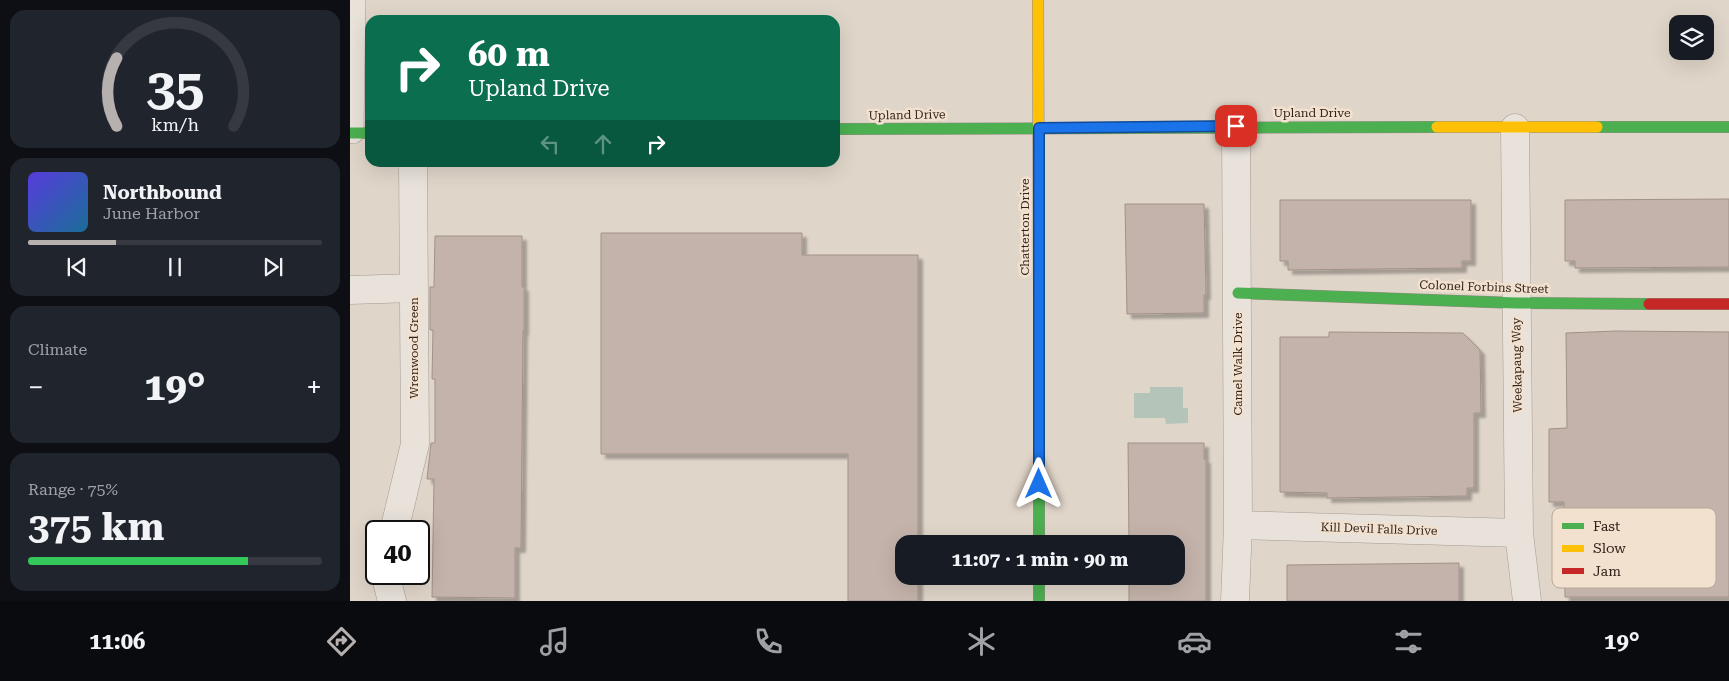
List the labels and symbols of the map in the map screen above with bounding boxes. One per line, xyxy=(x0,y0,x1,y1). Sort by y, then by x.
pin xyxy=(1215,105,1257,147)
street label: Upland Drive xyxy=(1273,106,1351,120)
street label: Upland Drive xyxy=(868,107,946,123)
street label: Chatterton Drive xyxy=(1018,178,1032,276)
street label: Colonel Forbins Street xyxy=(1419,278,1549,296)
street label: Wrenwood Green xyxy=(407,297,421,399)
street label: Camel Walk Drive xyxy=(1231,312,1245,416)
street label: Weekapaug Way xyxy=(1509,316,1525,413)
position arrow xyxy=(1012,457,1064,509)
legend xyxy=(1552,508,1716,588)
text: Fast xyxy=(1593,518,1620,534)
speed limit sign: 40 xyxy=(365,520,430,585)
street label: Kill Devil Falls Drive xyxy=(1320,520,1438,538)
text: Slow xyxy=(1593,540,1626,556)
text: Jam xyxy=(1593,563,1621,579)

